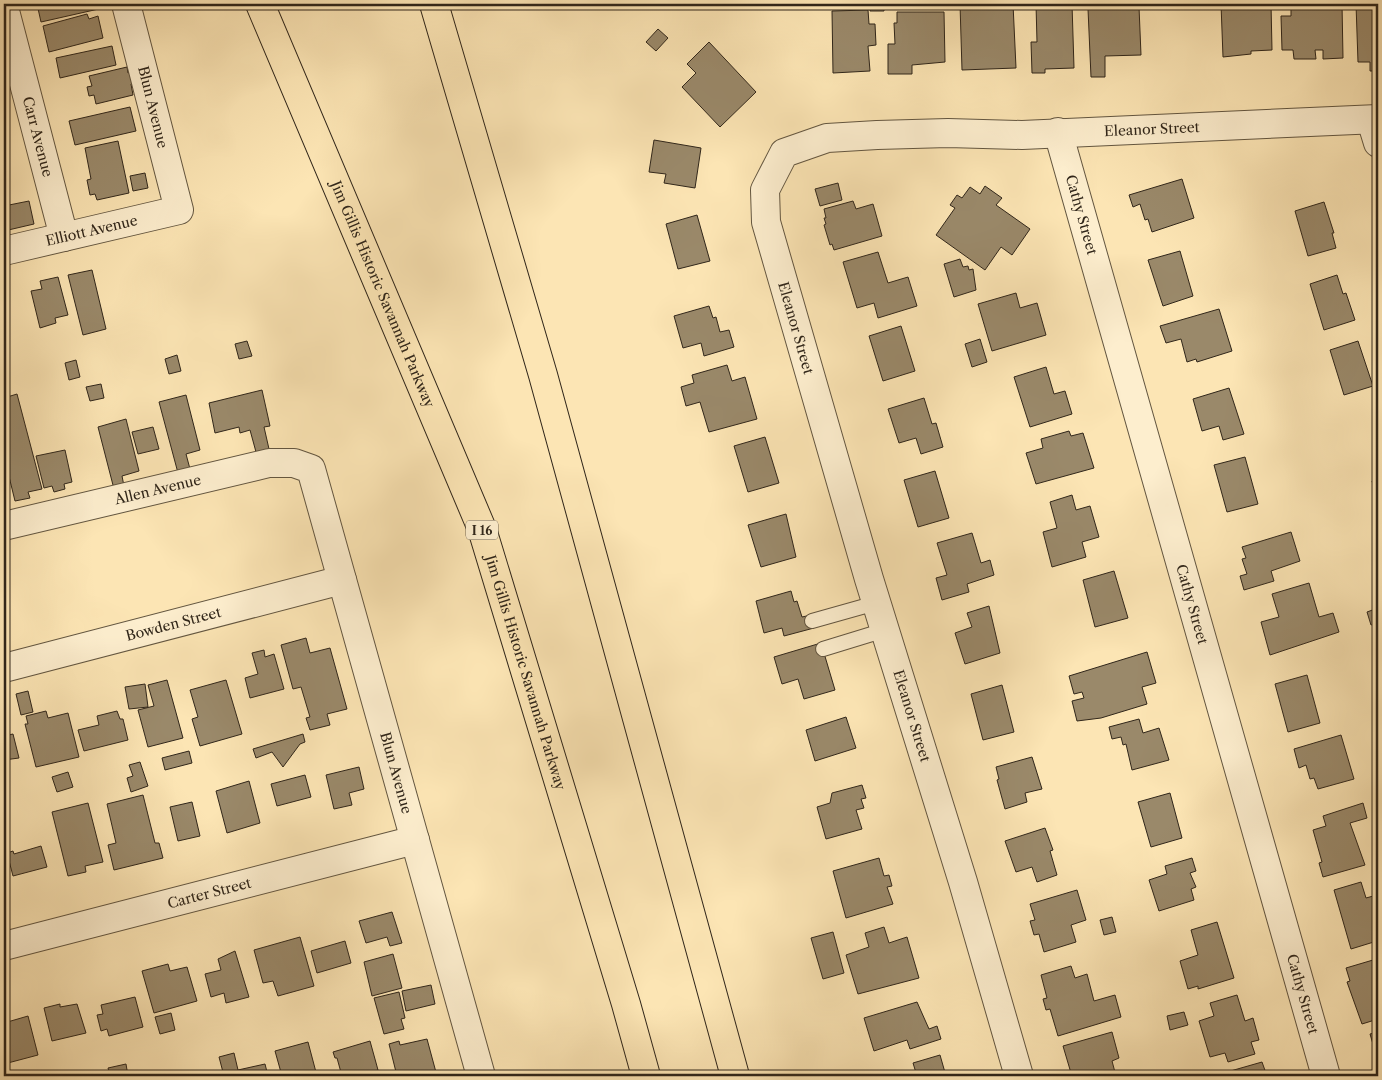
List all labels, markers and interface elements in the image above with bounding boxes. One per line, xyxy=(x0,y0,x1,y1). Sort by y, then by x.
street label: Blun Avenue xyxy=(134,64,172,150)
street label: Carr Avenue xyxy=(19,94,57,179)
street label: Eleanor Street xyxy=(1104,118,1200,140)
street label: Cathy Street xyxy=(1062,173,1101,257)
street label: Jim Gillis Historic Savannah Parkway xyxy=(326,176,439,410)
street label: Elliott Avenue xyxy=(44,211,139,250)
street label: Eleanor Street xyxy=(774,280,818,376)
street label: Allen Avenue xyxy=(112,470,203,509)
road number: I 16 xyxy=(466,520,498,540)
street label: Jim Gillis Historic Savannah Parkway xyxy=(481,551,570,792)
street label: Cathy Street xyxy=(1172,562,1212,646)
street label: Bowden Street xyxy=(124,603,223,645)
street label: Eleanor Street xyxy=(889,668,935,764)
street label: Blun Avenue xyxy=(376,730,416,816)
street label: Carter Street xyxy=(165,874,253,913)
street label: Cathy Street xyxy=(1283,952,1323,1036)

